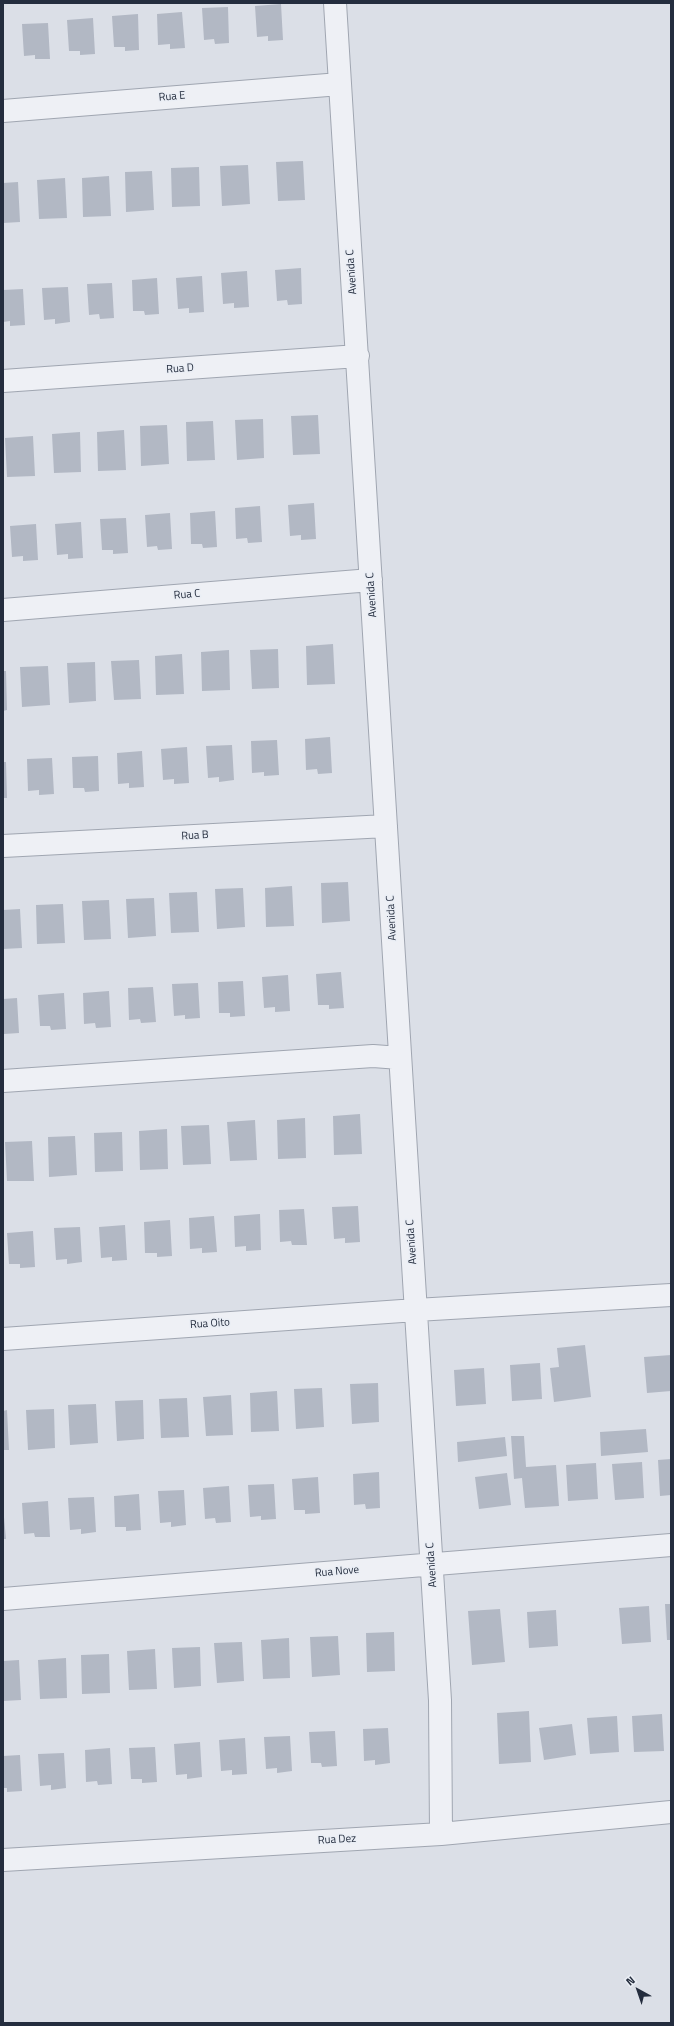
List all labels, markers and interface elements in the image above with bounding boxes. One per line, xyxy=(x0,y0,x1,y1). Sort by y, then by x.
street label: Rua E xyxy=(158,89,186,105)
street label: Avenida C xyxy=(344,249,360,295)
street label: Rua D xyxy=(166,361,194,377)
street label: Avenida C xyxy=(364,572,380,618)
street label: Rua C xyxy=(173,587,201,603)
street label: Rua B xyxy=(181,829,209,843)
street label: Avenida C xyxy=(384,895,400,941)
street label: Avenida C xyxy=(404,1219,420,1265)
street label: Rua Oito xyxy=(190,1316,230,1332)
street label: Avenida C xyxy=(424,1542,440,1588)
street label: Rua Nove xyxy=(314,1563,360,1581)
street label: Rua Dez xyxy=(318,1832,356,1848)
north arrow xyxy=(618,1970,658,2010)
text: N xyxy=(622,1972,638,1989)

